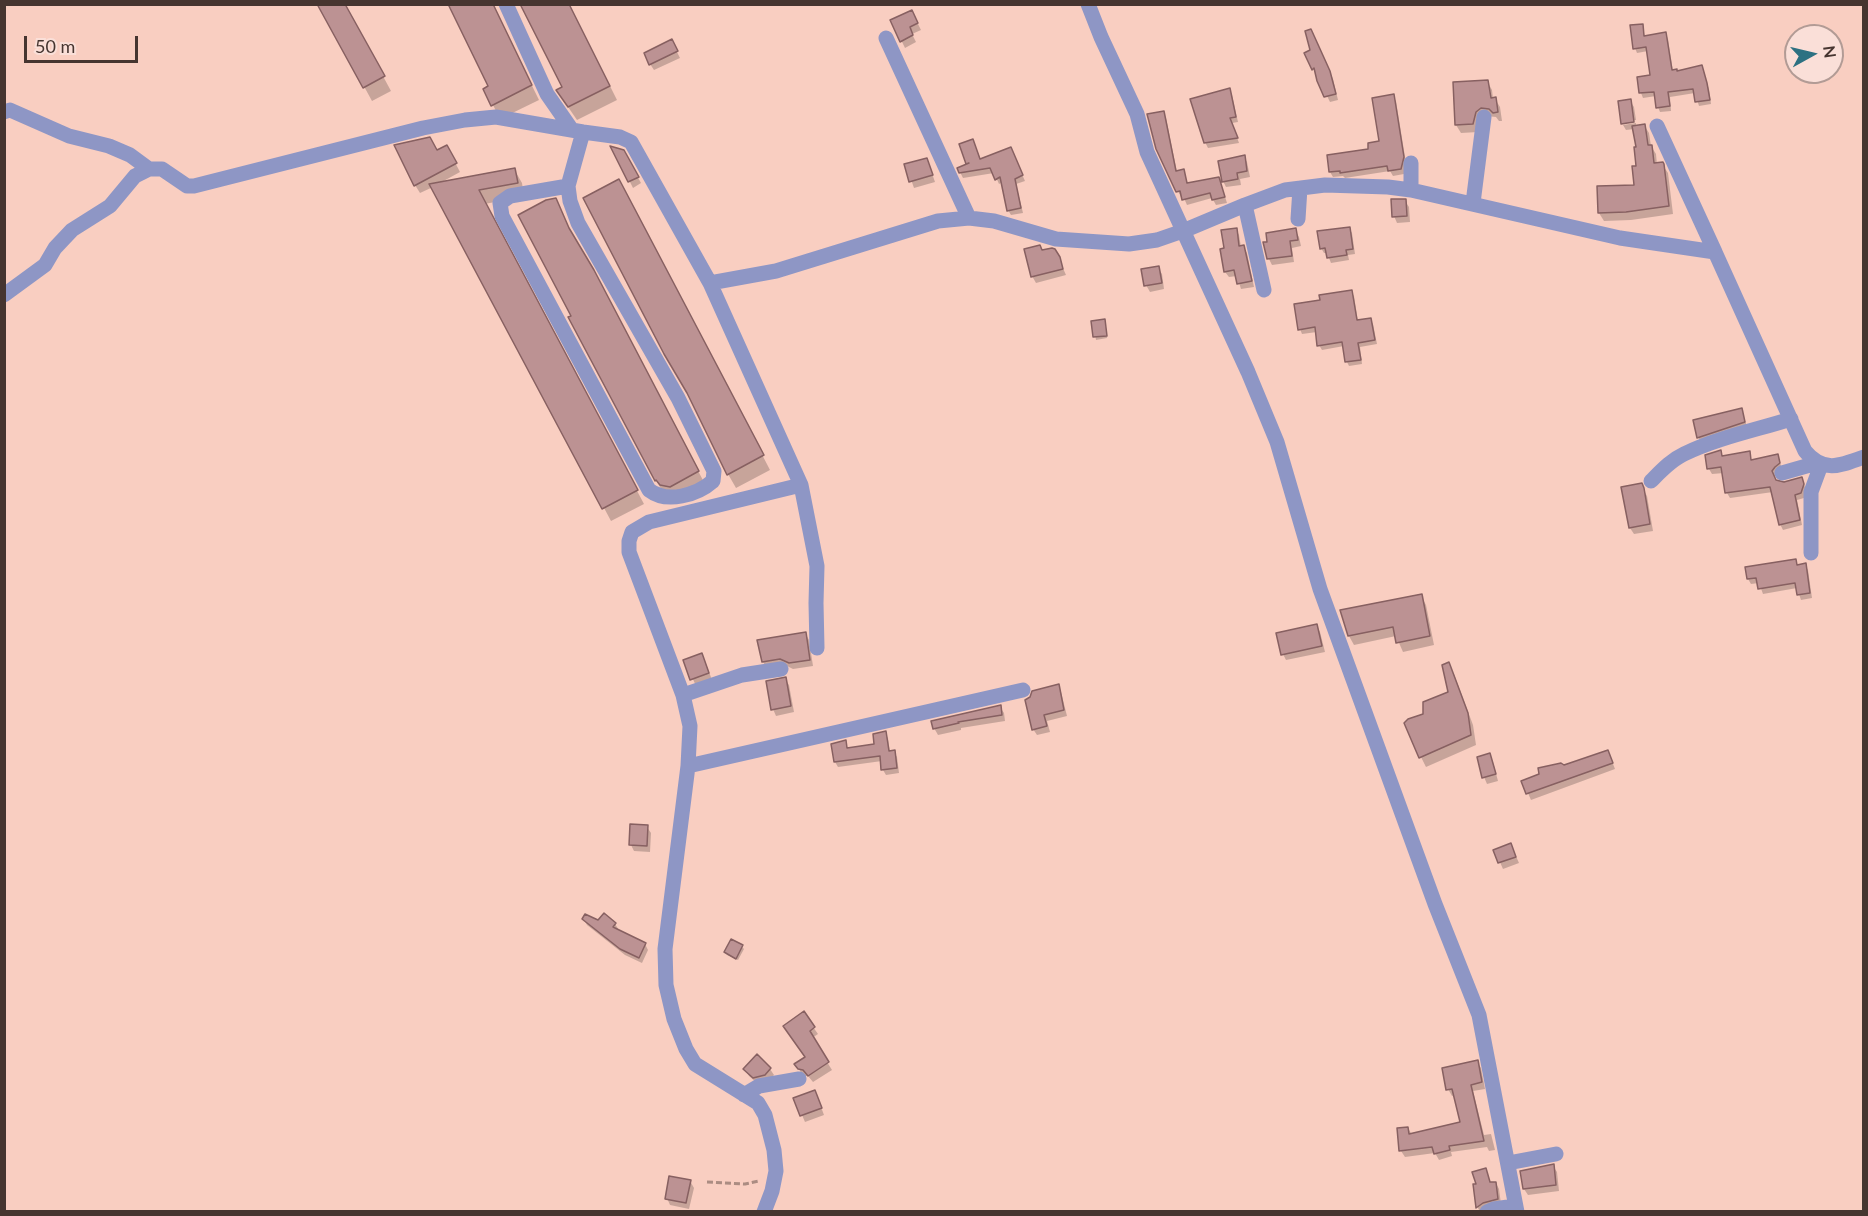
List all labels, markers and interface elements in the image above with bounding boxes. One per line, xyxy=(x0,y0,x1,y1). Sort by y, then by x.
scale bar xyxy=(27,24,141,62)
north arrow xyxy=(1784,24,1844,84)
text: 50 m xyxy=(35,35,75,57)
text: N xyxy=(1820,44,1841,59)

